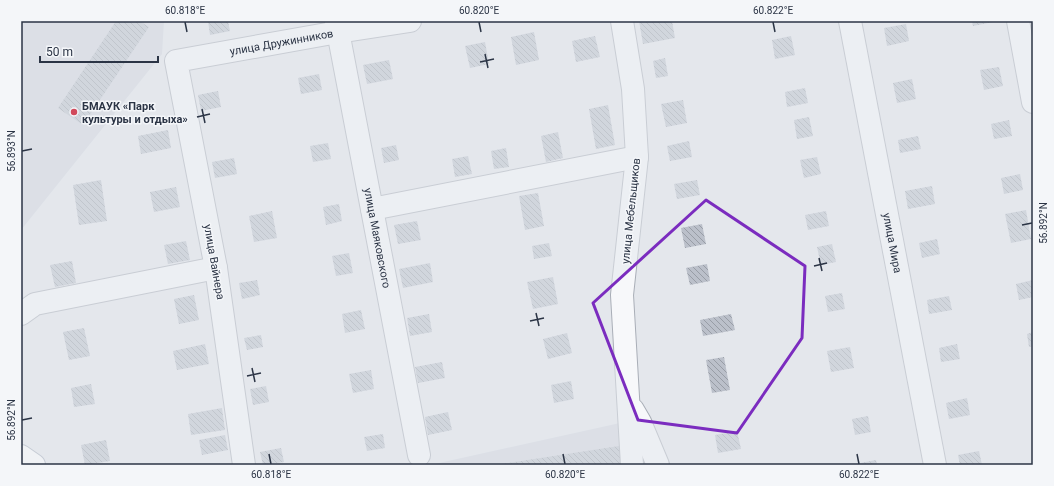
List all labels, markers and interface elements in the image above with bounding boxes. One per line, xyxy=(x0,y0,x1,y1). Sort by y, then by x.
text: 60.818°E xyxy=(165,5,205,16)
text: 60.820°E xyxy=(459,5,499,16)
text: 60.822°E xyxy=(753,5,793,16)
street label: улица Дружинников xyxy=(229,26,334,58)
scale bar xyxy=(40,38,158,64)
text: 50 m xyxy=(46,45,73,59)
place label: БМАУК «Парк культуры и отдыха» xyxy=(82,100,188,126)
marker: БМАУК «Парк культуры и отдыха» xyxy=(69,107,79,117)
text: 56.893°N xyxy=(6,130,17,172)
street label: улица Мебельщиков xyxy=(619,157,643,265)
street label: улица Маяковского xyxy=(362,187,393,289)
text: 56.892°N xyxy=(1038,202,1049,244)
street label: улица Мира xyxy=(880,212,905,274)
street label: улица Вайнера xyxy=(201,223,227,301)
text: 56.892°N xyxy=(6,399,17,441)
text: 60.818°E xyxy=(251,469,291,480)
text: 60.820°E xyxy=(545,469,585,480)
text: 60.822°E xyxy=(839,469,879,480)

